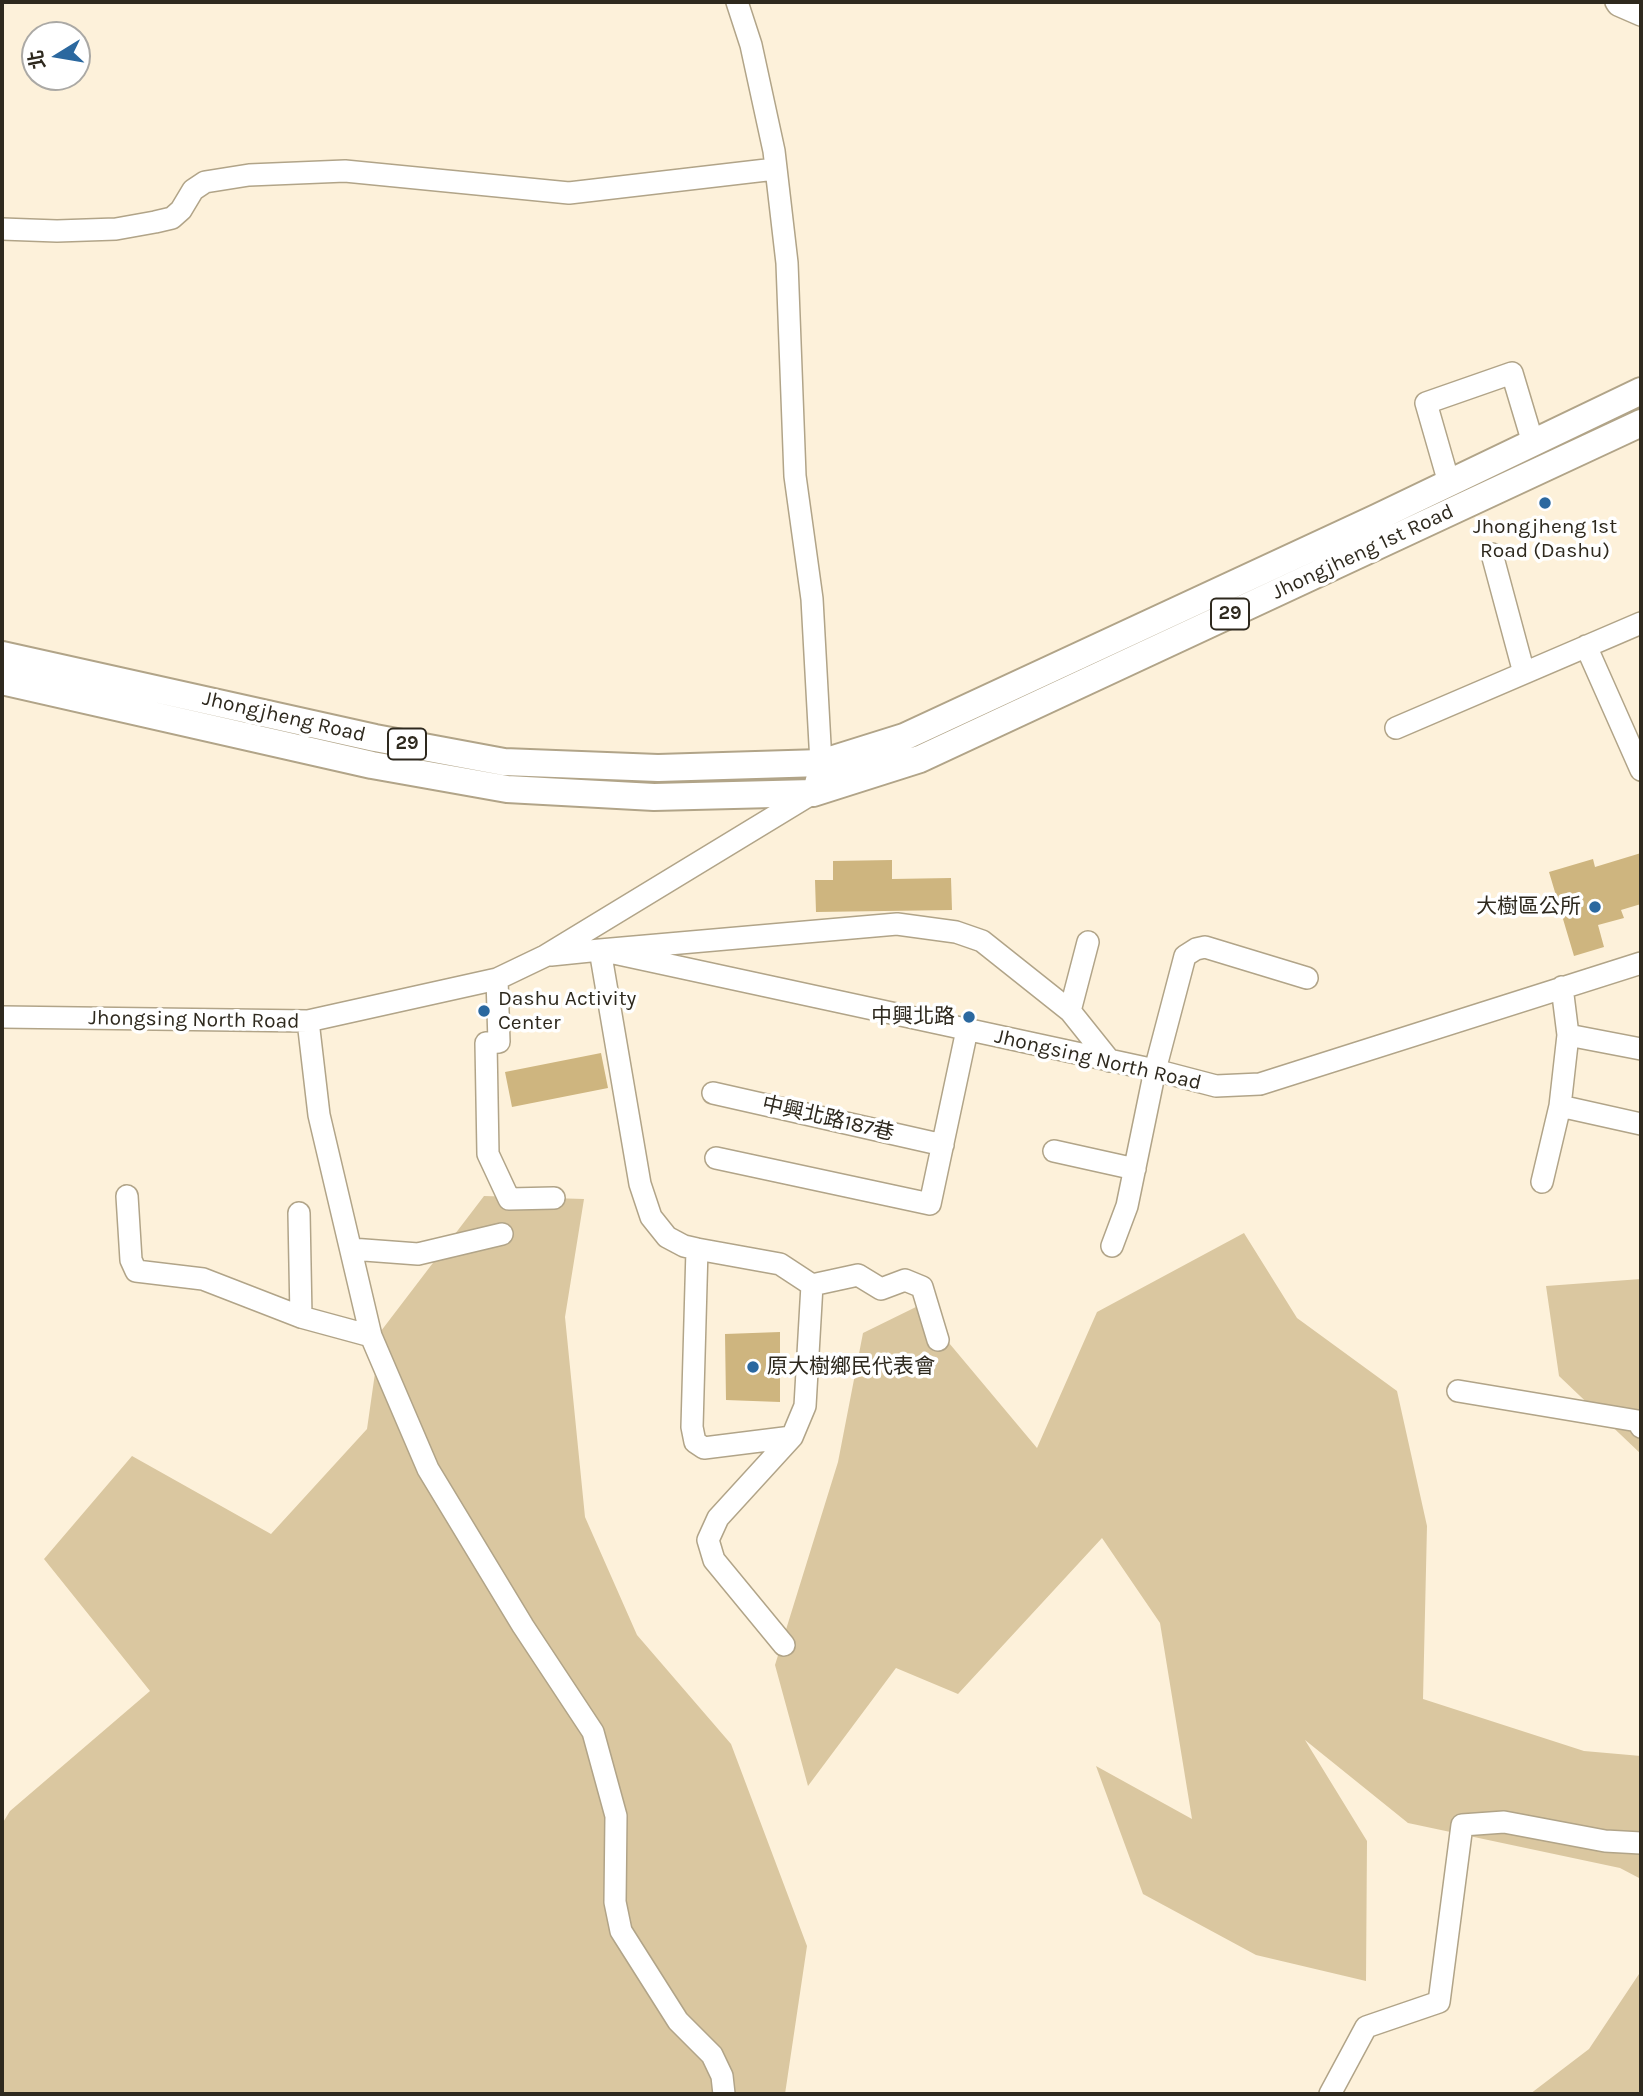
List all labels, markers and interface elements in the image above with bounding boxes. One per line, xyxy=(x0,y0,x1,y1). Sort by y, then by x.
north arrow xyxy=(21,21,91,91)
text: 北 xyxy=(25,48,50,71)
marker: Jhongjheng 1st Road (Dashu) xyxy=(1537,495,1553,511)
street label: Jhongjheng 1st Road xyxy=(1268,499,1458,605)
place label: Jhongjheng 1st Road (Dashu) xyxy=(1473,514,1617,564)
road number: 29 xyxy=(1211,598,1249,629)
street label: Jhongjheng Road xyxy=(200,686,368,748)
road number: 29 xyxy=(388,729,426,760)
place label: 大樹區公所 xyxy=(1476,894,1581,920)
marker: 大樹區公所 xyxy=(1587,899,1603,915)
place label: Dashu Activity Center xyxy=(498,986,636,1036)
marker: Dashu Activity Center xyxy=(476,1003,492,1019)
place label: 中興北路 xyxy=(871,1004,955,1030)
street label: Jhongsing North Road xyxy=(88,1006,300,1034)
marker: 中興北路 xyxy=(961,1009,977,1025)
street label: Jhongsing North Road xyxy=(992,1024,1204,1096)
street label: 中興北路187巷 xyxy=(760,1092,896,1146)
place label: 原大樹鄉民代表會 xyxy=(767,1354,935,1380)
marker: 原大樹鄉民代表會 xyxy=(745,1359,761,1375)

